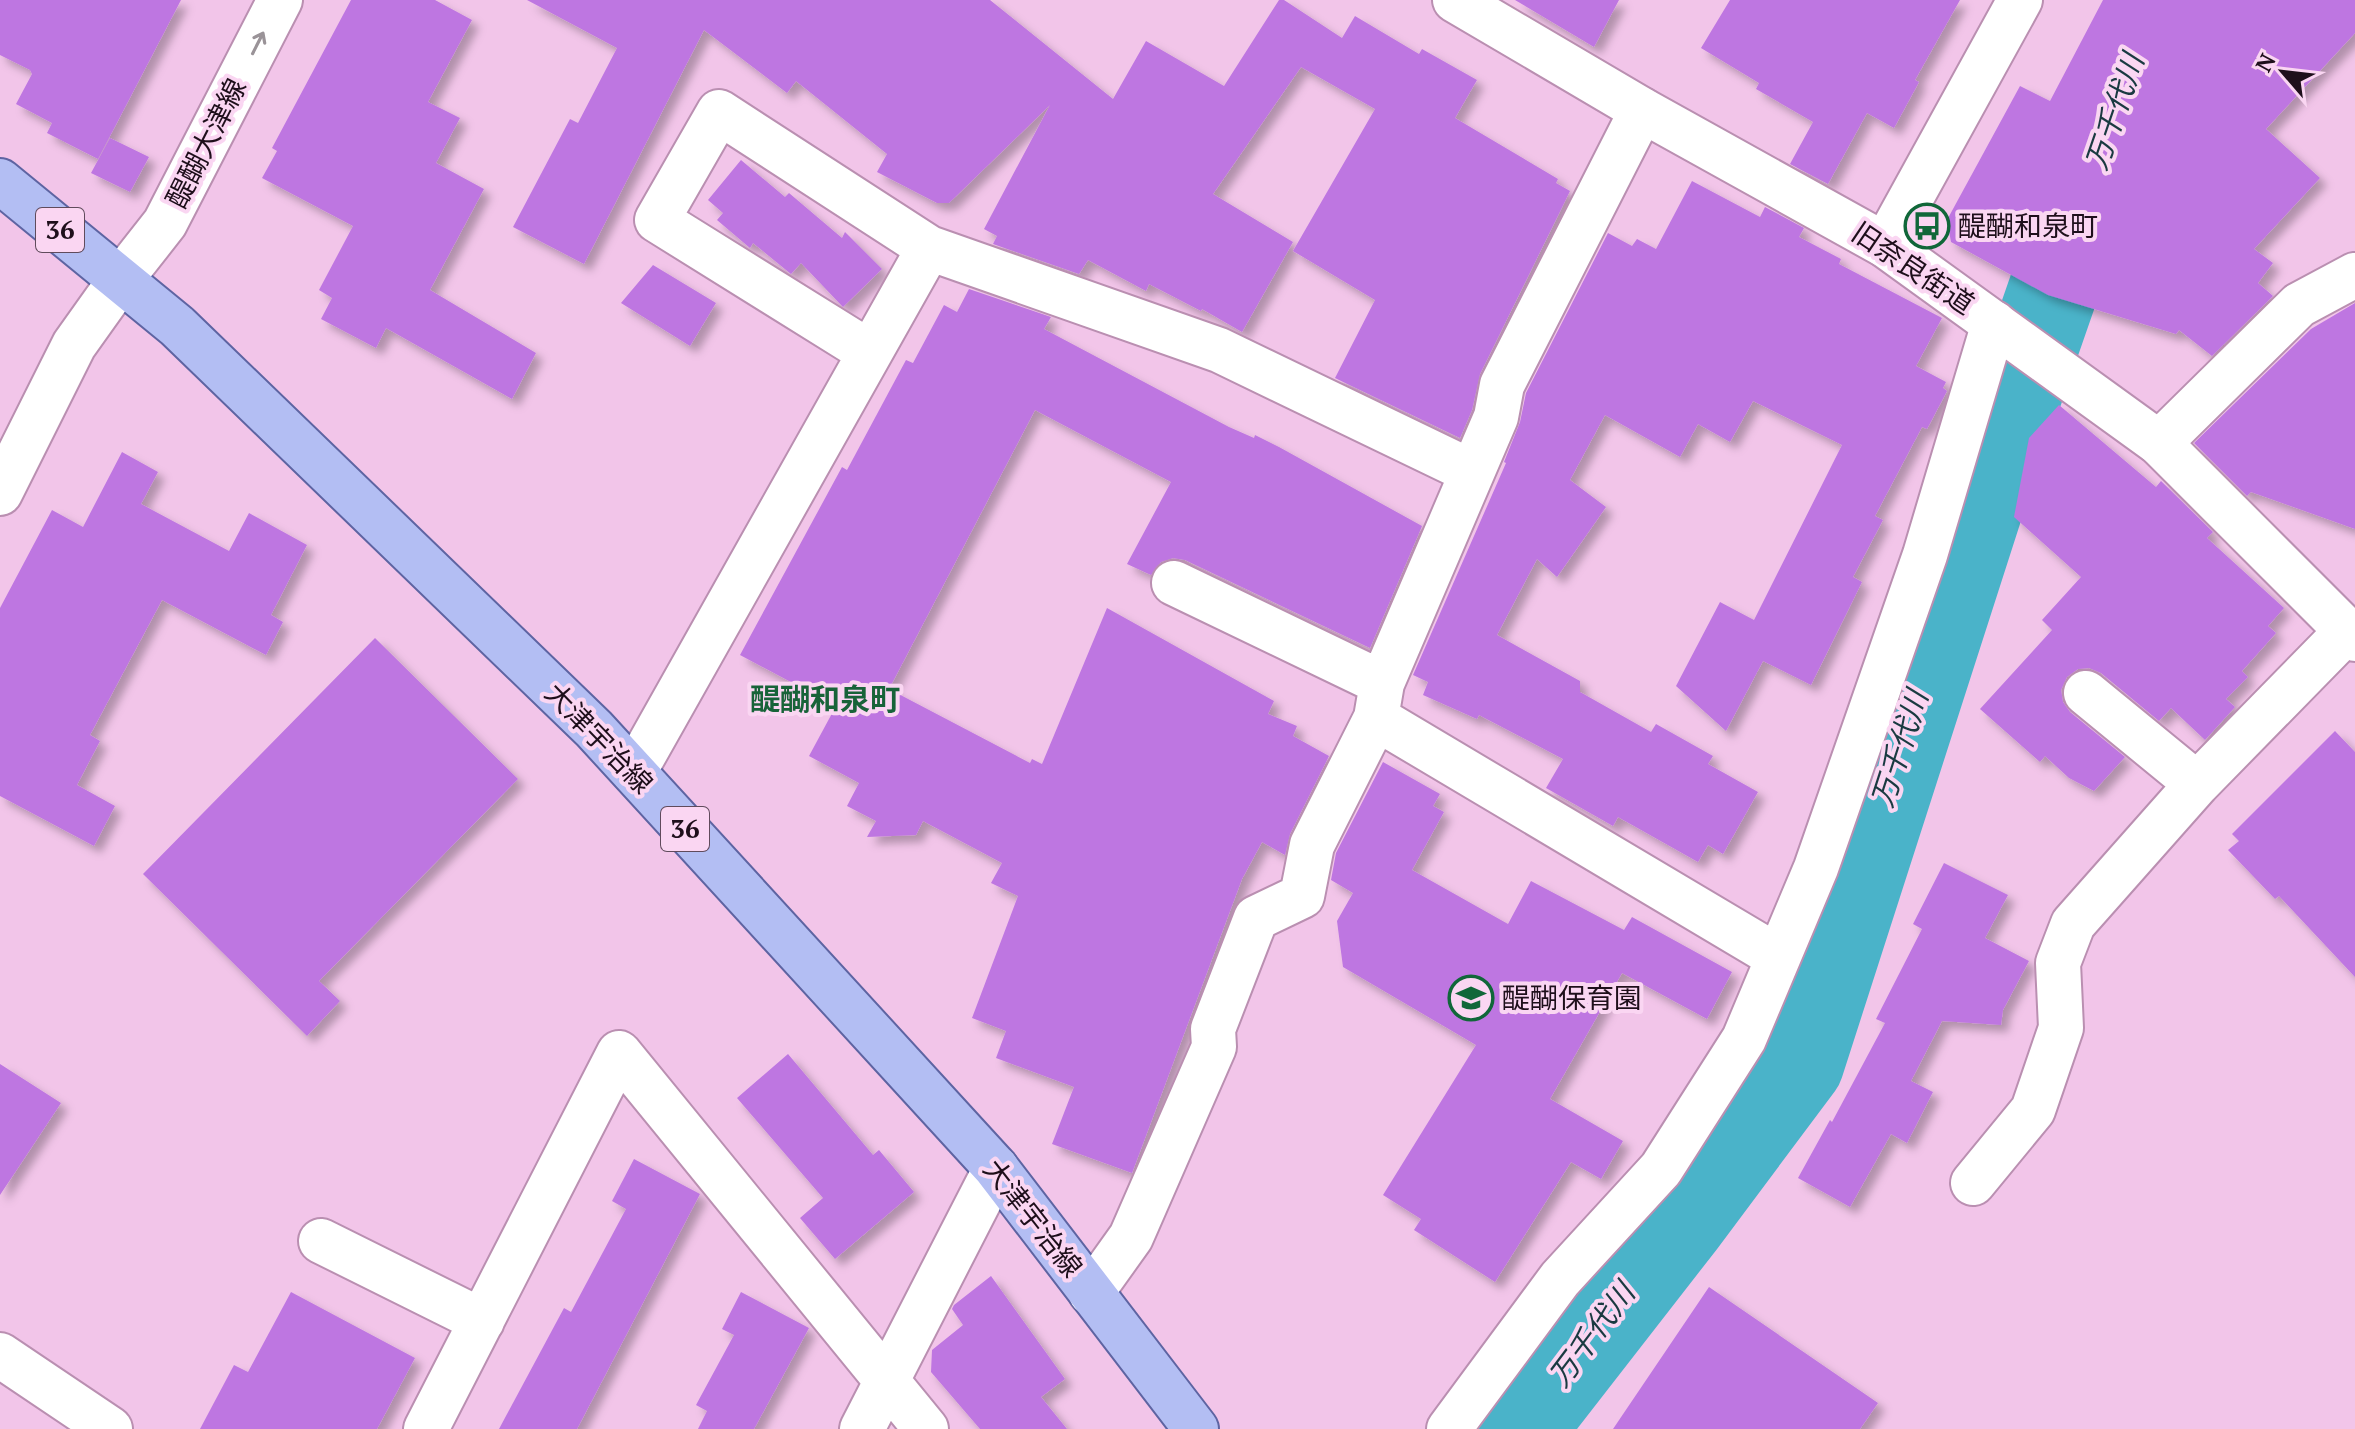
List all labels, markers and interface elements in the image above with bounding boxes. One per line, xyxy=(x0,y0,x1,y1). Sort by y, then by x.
one-way arrow xyxy=(250,31,266,55)
north arrow xyxy=(2243,32,2323,112)
water label: 万千代川 xyxy=(2076,46,2153,175)
text: N xyxy=(2248,48,2282,77)
street label: 醍醐大津線 xyxy=(157,72,254,214)
bus stop icon: 醍醐和泉町 xyxy=(1903,202,1951,250)
place label: 醍醐和泉町 xyxy=(1958,207,2098,244)
road number: 36 xyxy=(36,208,84,252)
street label: 旧奈良街道 xyxy=(1845,213,1982,322)
street label: 大津宇治線 xyxy=(537,674,661,801)
district label: 醍醐和泉町 xyxy=(750,679,900,719)
water label: 万千代川 xyxy=(1861,683,1938,812)
road number: 36 xyxy=(661,807,709,851)
school or university icon: 醍醐保育園 xyxy=(1447,974,1495,1022)
place label: 醍醐保育園 xyxy=(1502,979,1642,1016)
street label: 大津宇治線 xyxy=(976,1151,1091,1284)
water label: 万千代川 xyxy=(1539,1272,1645,1394)

